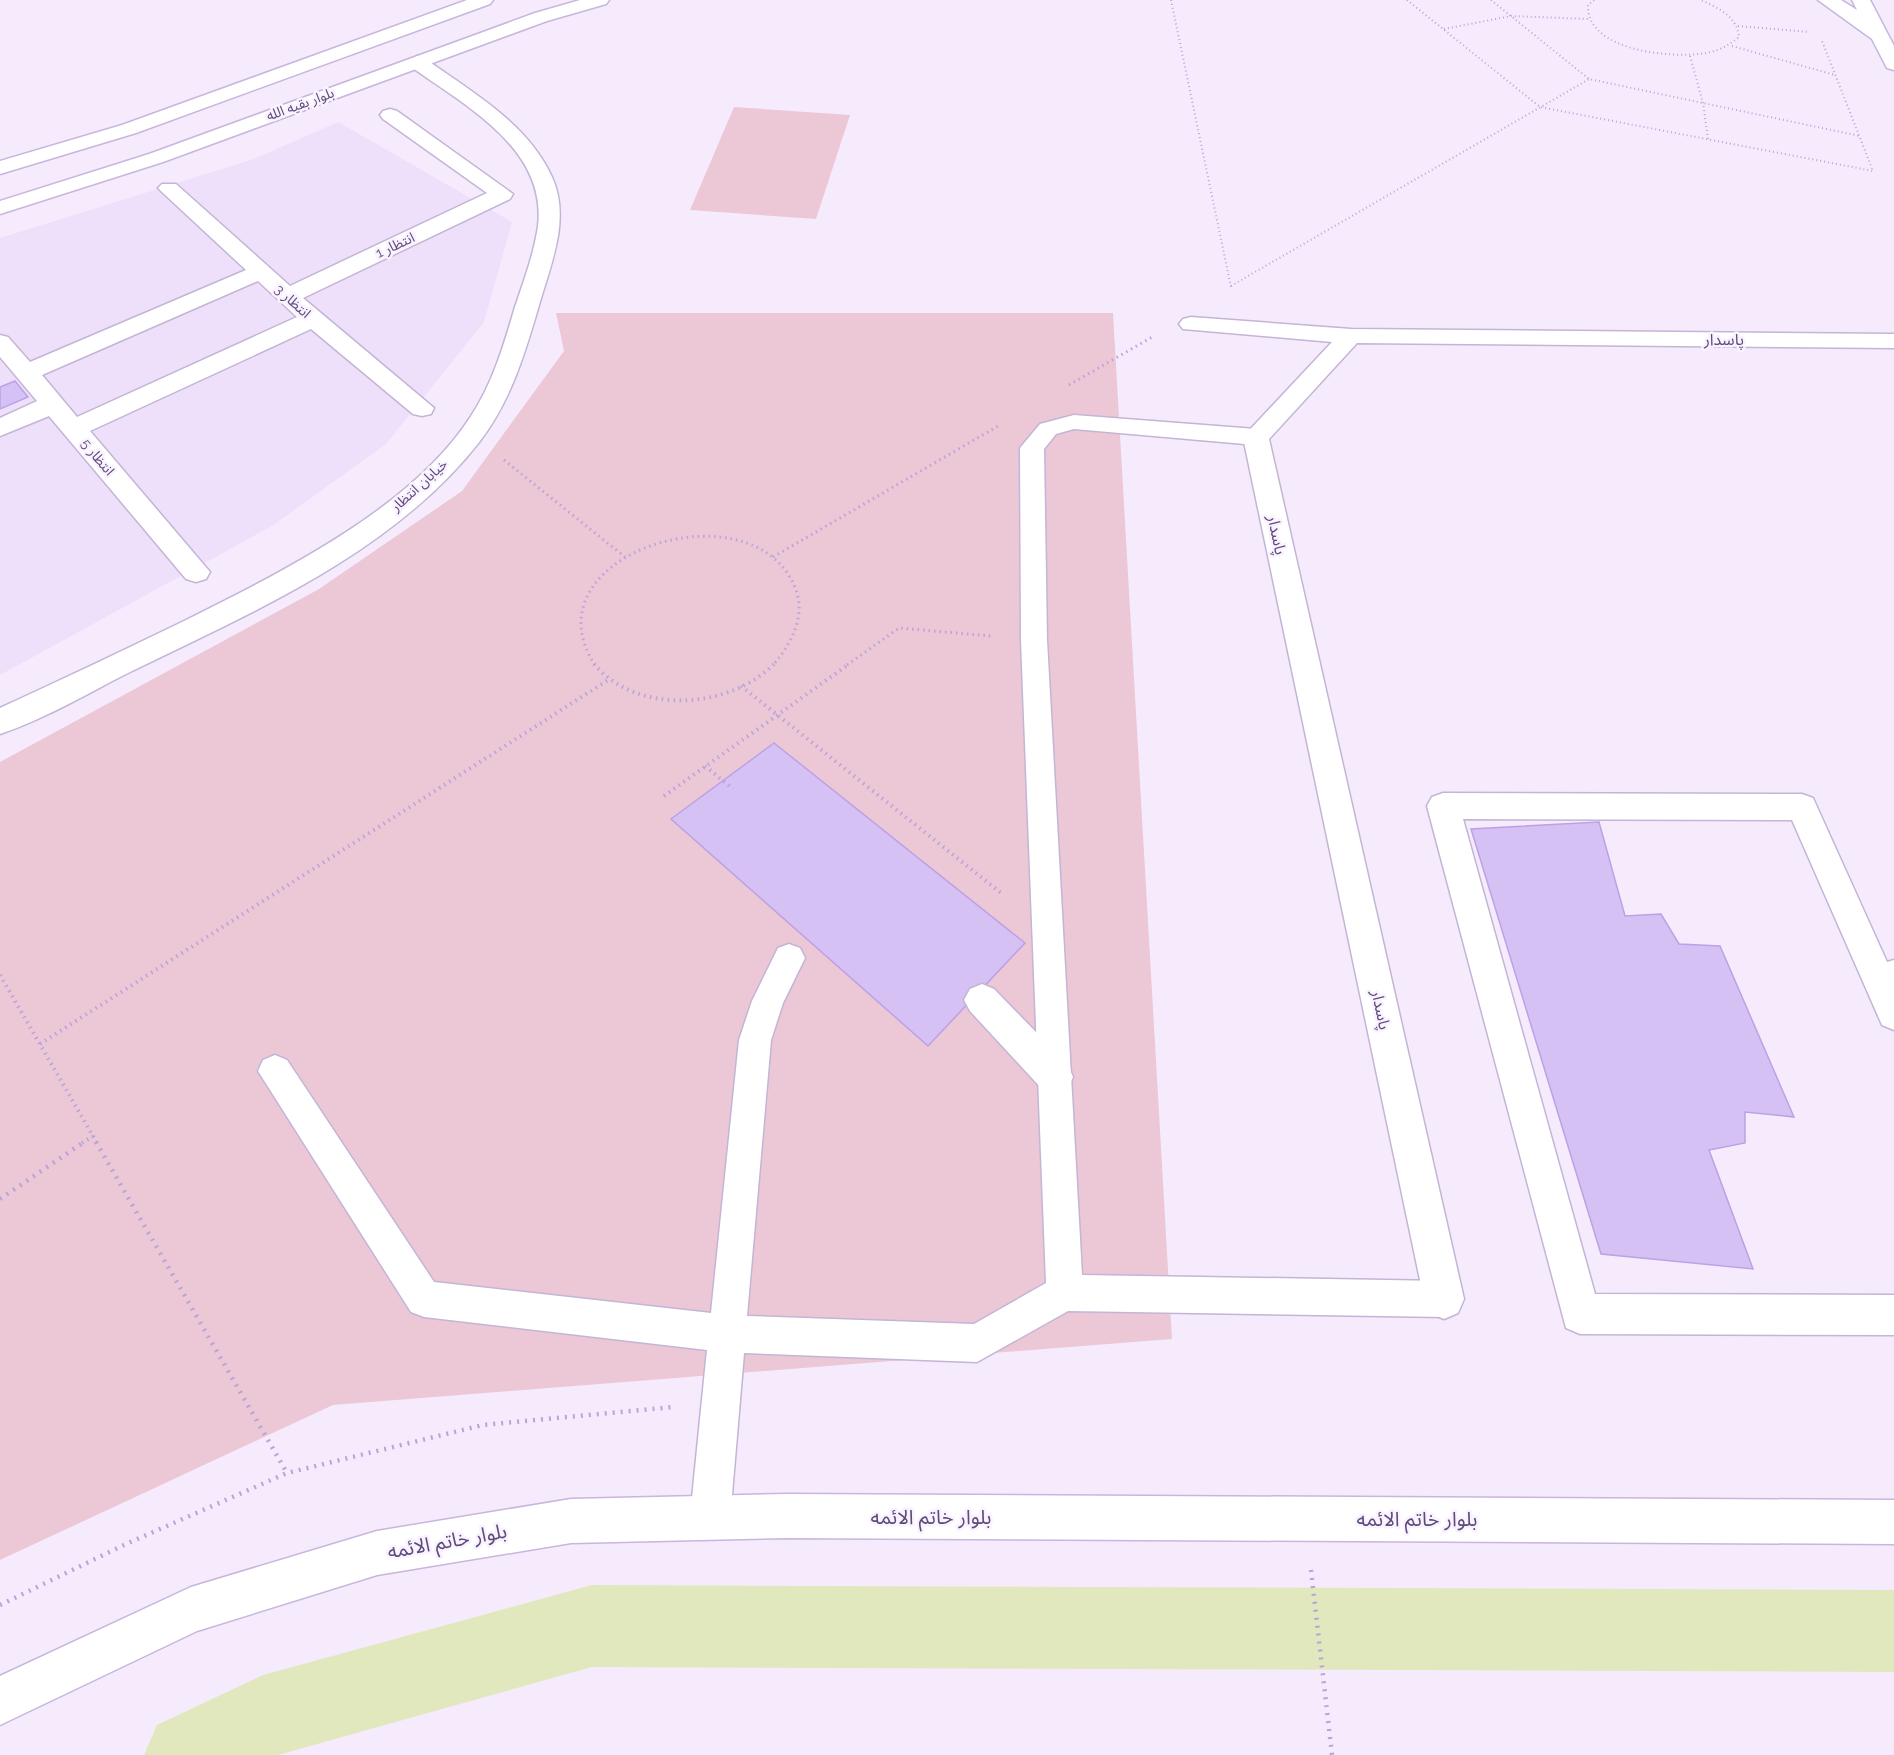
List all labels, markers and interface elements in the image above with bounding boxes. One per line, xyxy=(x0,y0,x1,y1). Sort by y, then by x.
street label: بلوار بقیه الله xyxy=(264,84,337,125)
street label: انتظار 1 xyxy=(373,229,417,262)
street label: انتظار 3 xyxy=(271,281,314,322)
street label: پاسدار xyxy=(1703,330,1744,350)
street label: انتظار 5 xyxy=(77,436,118,479)
street label: خیابان انتظار xyxy=(387,456,451,516)
street label: پاسدار xyxy=(1262,512,1290,557)
street label: پاسدار xyxy=(1366,987,1394,1032)
street label: بلوار خاتم الائمه xyxy=(871,1505,992,1532)
street label: بلوار خاتم الائمه xyxy=(1357,1507,1478,1534)
street label: بلوار خاتم الائمه xyxy=(385,1519,509,1566)

